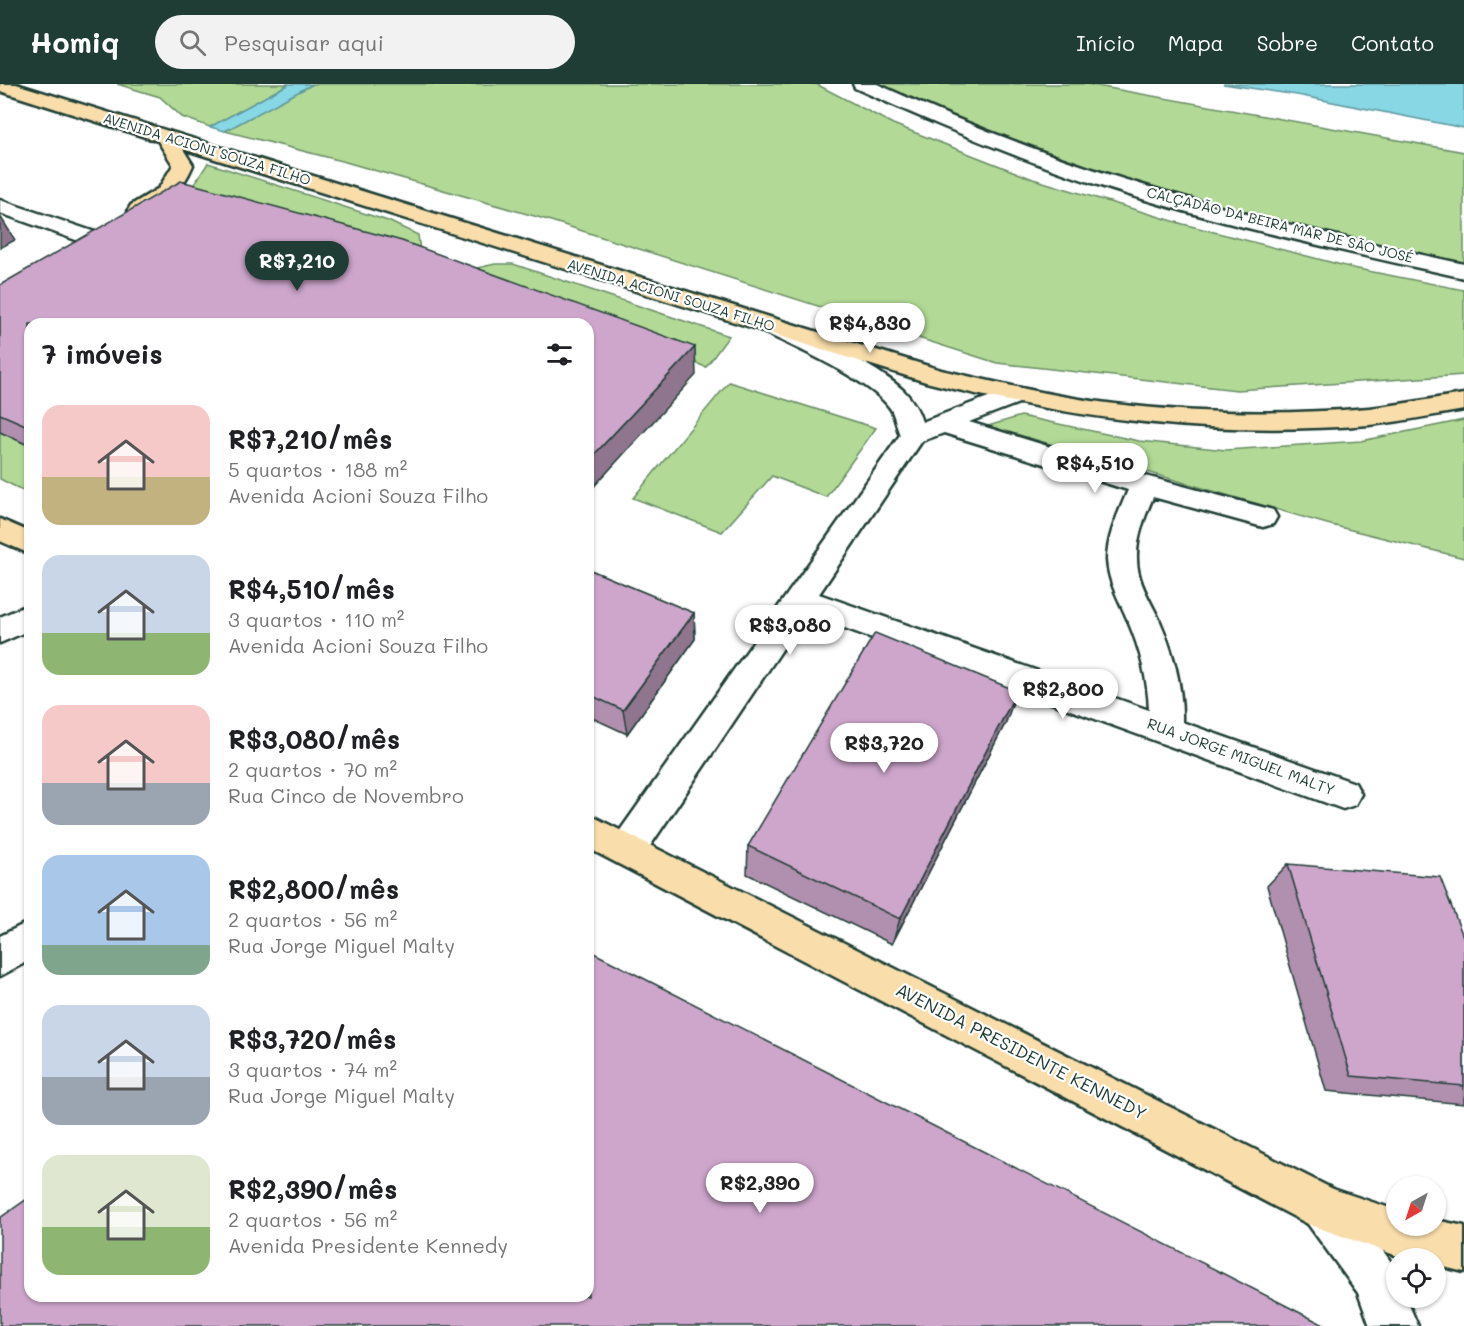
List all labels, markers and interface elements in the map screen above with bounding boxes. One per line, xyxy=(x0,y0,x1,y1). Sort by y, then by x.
search box xyxy=(155,15,575,69)
text: Homiq xyxy=(30,24,119,60)
icon: search xyxy=(176,26,209,59)
text: Pesquisar aqui xyxy=(224,28,384,57)
text: Início xyxy=(1076,29,1135,56)
text: Mapa xyxy=(1168,29,1224,56)
text: Sobre xyxy=(1257,29,1318,56)
text: Contato xyxy=(1351,29,1434,56)
street label: AVENIDA ACIONI SOUZA FILHO xyxy=(101,108,313,189)
street label: CALÇADÃO DA BEIRA MAR DE SÃO JOSÉ xyxy=(1145,182,1415,267)
pin: R$7,210 xyxy=(242,241,352,292)
text: R$7,210 xyxy=(259,247,335,273)
street label: AVENIDA ACIONI SOUZA FILHO xyxy=(565,254,777,335)
pin: R$4,830 xyxy=(815,303,925,354)
text: R$4,830 xyxy=(829,309,911,335)
text: 7 imóveis xyxy=(42,337,163,371)
icon: filters xyxy=(543,338,576,371)
text: R$7,210/mês xyxy=(228,422,392,456)
icon: home xyxy=(90,429,162,501)
pin: R$4,510 xyxy=(1040,443,1150,494)
text: R$4,510 xyxy=(1056,449,1134,475)
text: 5 quartos · 188 m² xyxy=(228,456,407,482)
text: Avenida Acioni Souza Filho xyxy=(228,482,488,508)
text: R$4,510/mês xyxy=(228,572,395,606)
icon: home xyxy=(90,579,162,651)
pin: R$3,080 xyxy=(735,605,845,656)
text: 3 quartos · 110 m² xyxy=(228,606,404,632)
text: R$3,080 xyxy=(749,611,831,637)
text: Avenida Acioni Souza Filho xyxy=(228,632,488,658)
pin: R$2,800 xyxy=(1008,669,1118,720)
text: R$2,800 xyxy=(1022,675,1104,701)
street label: RUA JORGE MIGUEL MALTY xyxy=(1145,713,1338,799)
text: R$3,080/mês xyxy=(228,722,400,756)
pin: R$3,720 xyxy=(829,723,939,774)
icon: home xyxy=(90,729,162,801)
text: R$3,720 xyxy=(844,729,924,755)
text: 2 quartos · 70 m² xyxy=(228,756,397,782)
text: Rua Cinco de Novembro xyxy=(228,782,464,808)
text: R$2,800/mês xyxy=(228,872,399,906)
icon: home xyxy=(90,879,162,951)
text: 2 quartos · 56 m² xyxy=(228,906,397,932)
text: Rua Jorge Miguel Malty xyxy=(228,932,455,958)
street label: AVENIDA PRESIDENTE KENNEDY xyxy=(892,977,1151,1125)
text: R$3,720/mês xyxy=(228,1022,396,1056)
icon: home xyxy=(90,1029,162,1101)
text: 3 quartos · 74 m² xyxy=(228,1056,397,1082)
text: Rua Jorge Miguel Malty xyxy=(228,1082,455,1108)
pin: R$2,390 xyxy=(705,1163,815,1214)
text: R$2,390 xyxy=(720,1169,800,1195)
text: R$2,390/mês xyxy=(228,1172,397,1206)
north arrow xyxy=(1386,1176,1446,1236)
map controls xyxy=(1386,1176,1446,1308)
icon: home xyxy=(90,1179,162,1251)
text: 2 quartos · 56 m² xyxy=(228,1206,397,1232)
text: Avenida Presidente Kennedy xyxy=(228,1232,508,1258)
button: locate xyxy=(1386,1248,1446,1308)

